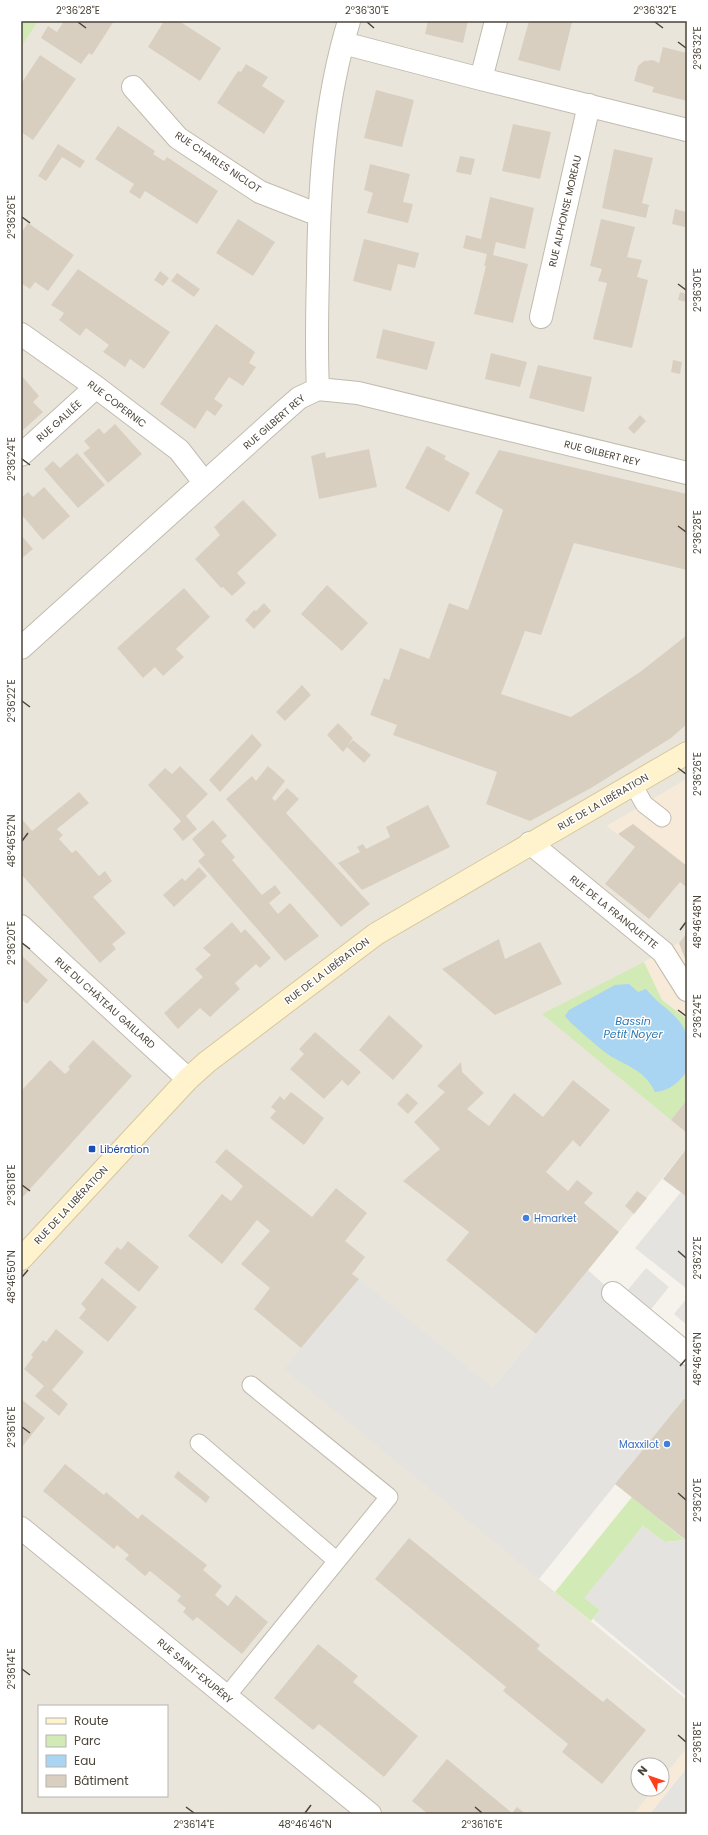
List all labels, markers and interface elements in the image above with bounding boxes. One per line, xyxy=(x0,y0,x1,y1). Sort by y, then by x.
text: 2°36'28"E xyxy=(56,3,100,18)
text: 2°36'30"E xyxy=(345,3,389,18)
text: 2°36'32"E xyxy=(633,3,677,18)
text: 2°36'32"E xyxy=(690,26,705,70)
street label: RUE CHARLES NICLOT xyxy=(172,128,264,197)
street label: RUE ALPHONSE MOREAU xyxy=(545,154,585,268)
text: 2°36'26"E xyxy=(4,195,19,239)
text: 2°36'30"E xyxy=(690,268,705,312)
street label: RUE COPERNIC xyxy=(84,377,150,431)
street label: RUE GILBERT REY xyxy=(240,391,308,453)
street label: RUE GALILÉE xyxy=(33,397,85,445)
street label: RUE GILBERT REY xyxy=(563,436,642,470)
text: 2°36'24"E xyxy=(4,437,19,481)
text: 2°36'28"E xyxy=(690,510,705,554)
text: 2°36'22"E xyxy=(4,679,19,723)
text: 2°36'26"E xyxy=(690,752,705,796)
street label: RUE DE LA LIBÉRATION xyxy=(555,770,651,834)
text: 48°46'52"N xyxy=(4,815,19,867)
street label: RUE DE LA FRANQUETTE xyxy=(567,872,661,952)
text: 48°46'48"N xyxy=(690,895,705,949)
text: 2°36'20"E xyxy=(4,921,19,965)
street label: RUE DE LA LIBÉRATION xyxy=(281,934,373,1008)
street label: RUE DU CHÂTEAU GAILLARD xyxy=(51,954,159,1052)
text: 2°36'24"E xyxy=(690,994,705,1038)
water label: Bassin Petit Noyer xyxy=(603,1013,663,1042)
place label: Libération xyxy=(100,1142,149,1157)
marker: Libération xyxy=(87,1144,97,1154)
street label: RUE DE LA LIBÉRATION xyxy=(30,1162,112,1248)
text: 2°36'18"E xyxy=(4,1164,19,1206)
place label: Hmarket xyxy=(534,1211,577,1226)
marker: Hmarket xyxy=(521,1213,531,1223)
text: 2°36'22"E xyxy=(690,1236,705,1280)
text: 48°46'50"N xyxy=(4,1250,19,1304)
text: 48°46'46"N xyxy=(690,1332,705,1386)
text: 2°36'16"E xyxy=(4,1406,19,1448)
place label: Maxxilot xyxy=(619,1437,659,1452)
marker: Maxxilot xyxy=(662,1439,672,1449)
text: 2°36'20"E xyxy=(690,1478,705,1522)
street label: RUE SAINT-EXUPÉRY xyxy=(154,1635,236,1707)
text: 2°36'14"E xyxy=(4,1648,19,1690)
legend xyxy=(38,1705,168,1797)
text: Route xyxy=(74,1712,108,1729)
text: 2°36'18"E xyxy=(690,1721,705,1763)
text: Parc xyxy=(74,1732,101,1749)
text: Eau xyxy=(74,1752,96,1769)
north arrow xyxy=(630,1757,670,1797)
text: N xyxy=(634,1762,651,1779)
text: Bâtiment xyxy=(74,1772,129,1789)
text: 2°36'14"E xyxy=(173,1817,215,1832)
text: 48°46'46"N xyxy=(278,1817,332,1832)
text: 2°36'16"E xyxy=(461,1817,503,1832)

